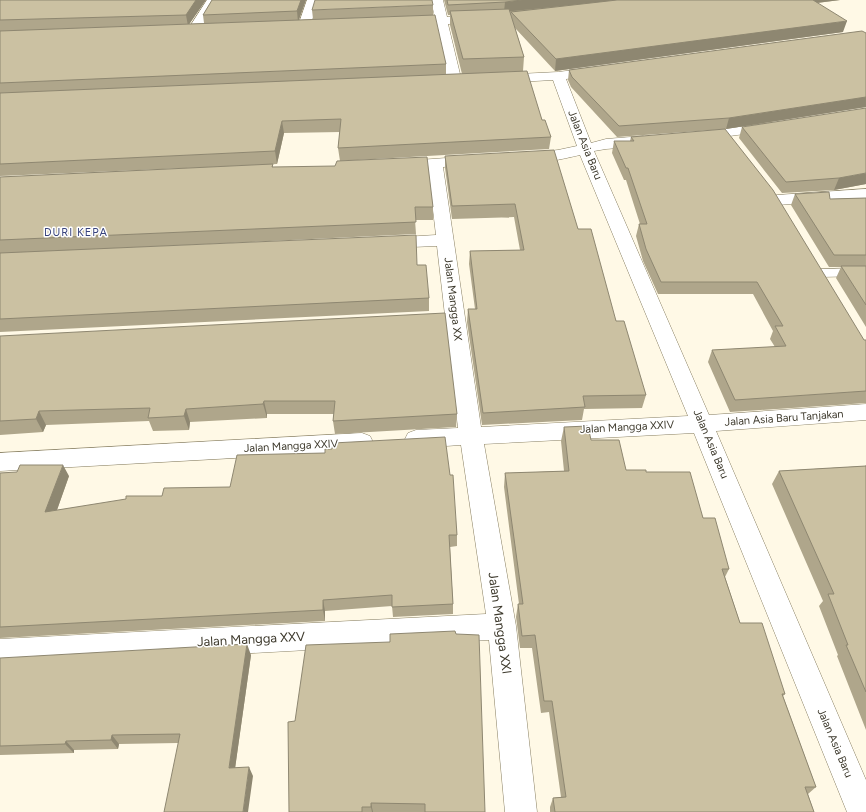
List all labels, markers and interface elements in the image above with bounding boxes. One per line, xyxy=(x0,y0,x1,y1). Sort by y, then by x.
street label: Jalan Asia Baru xyxy=(565,108,605,182)
district label: DURI KEPA xyxy=(44,226,108,239)
street label: Jalan Mangga XX xyxy=(441,257,465,342)
street label: Jalan Asia Baru xyxy=(691,407,731,481)
street label: Jalan Asia Baru Tanjakan xyxy=(724,407,844,429)
street label: Jalan Mangga XXIV xyxy=(579,418,675,436)
street label: Jalan Mangga XXIV xyxy=(243,437,339,455)
street label: Jalan Mangga XXI xyxy=(485,571,515,675)
street label: Jalan Mangga XXV xyxy=(197,629,305,649)
street label: Jalan Asia Baru xyxy=(815,706,855,780)

